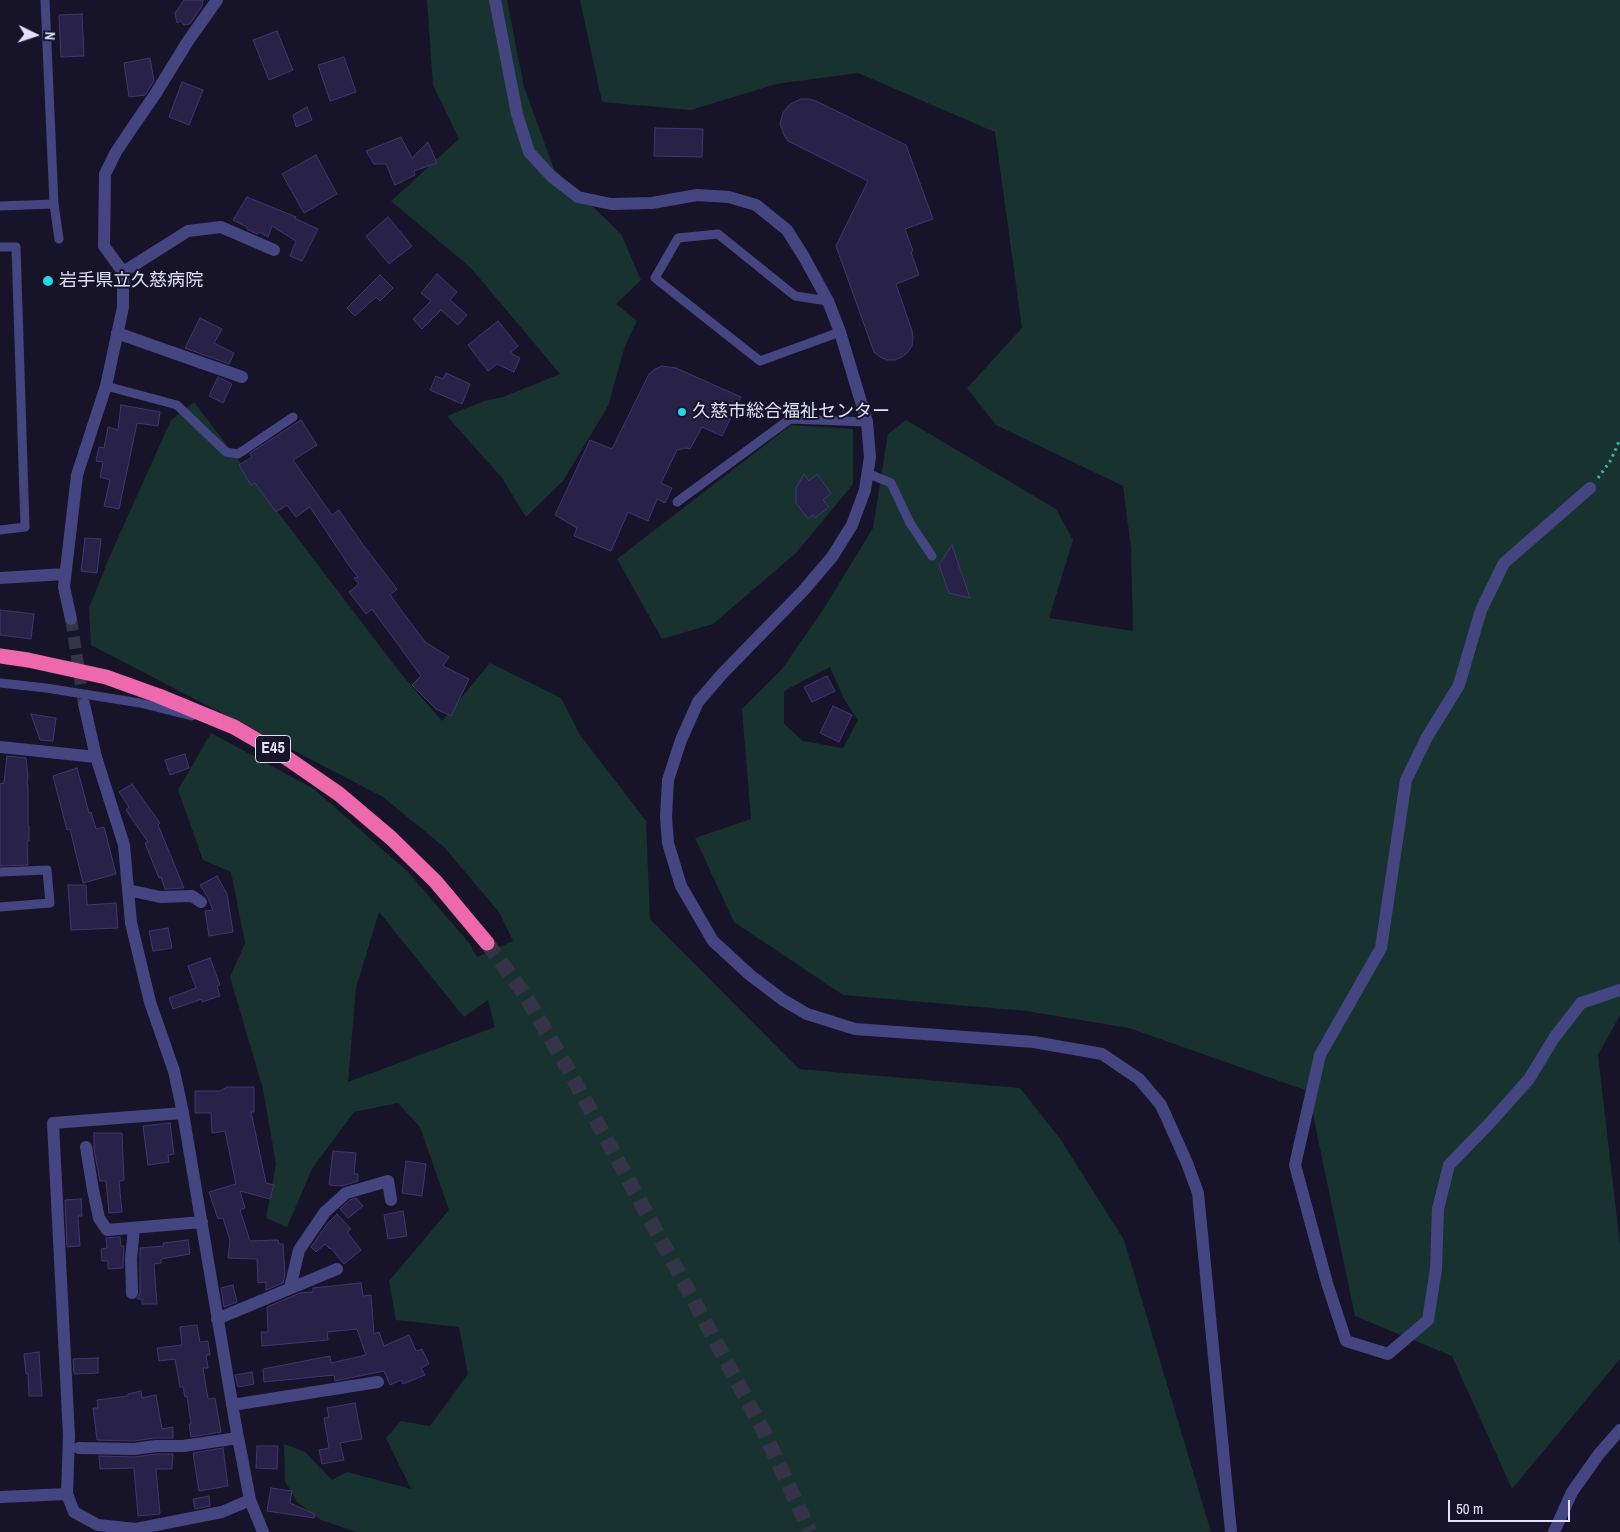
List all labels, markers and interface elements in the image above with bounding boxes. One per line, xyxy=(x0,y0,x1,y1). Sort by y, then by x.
north arrow xyxy=(10,10,60,60)
text: N xyxy=(41,31,59,41)
place label: 岩手県立久慈病院 xyxy=(59,270,203,292)
marker: 岩手県立久慈病院 xyxy=(41,274,55,288)
place label: 久慈市総合福祉センター xyxy=(692,401,890,423)
marker: 久慈市総合福祉センター xyxy=(676,406,688,418)
road number: E45 xyxy=(256,736,290,762)
scale bar xyxy=(1450,1490,1572,1522)
text: 50 m xyxy=(1456,1498,1483,1519)

